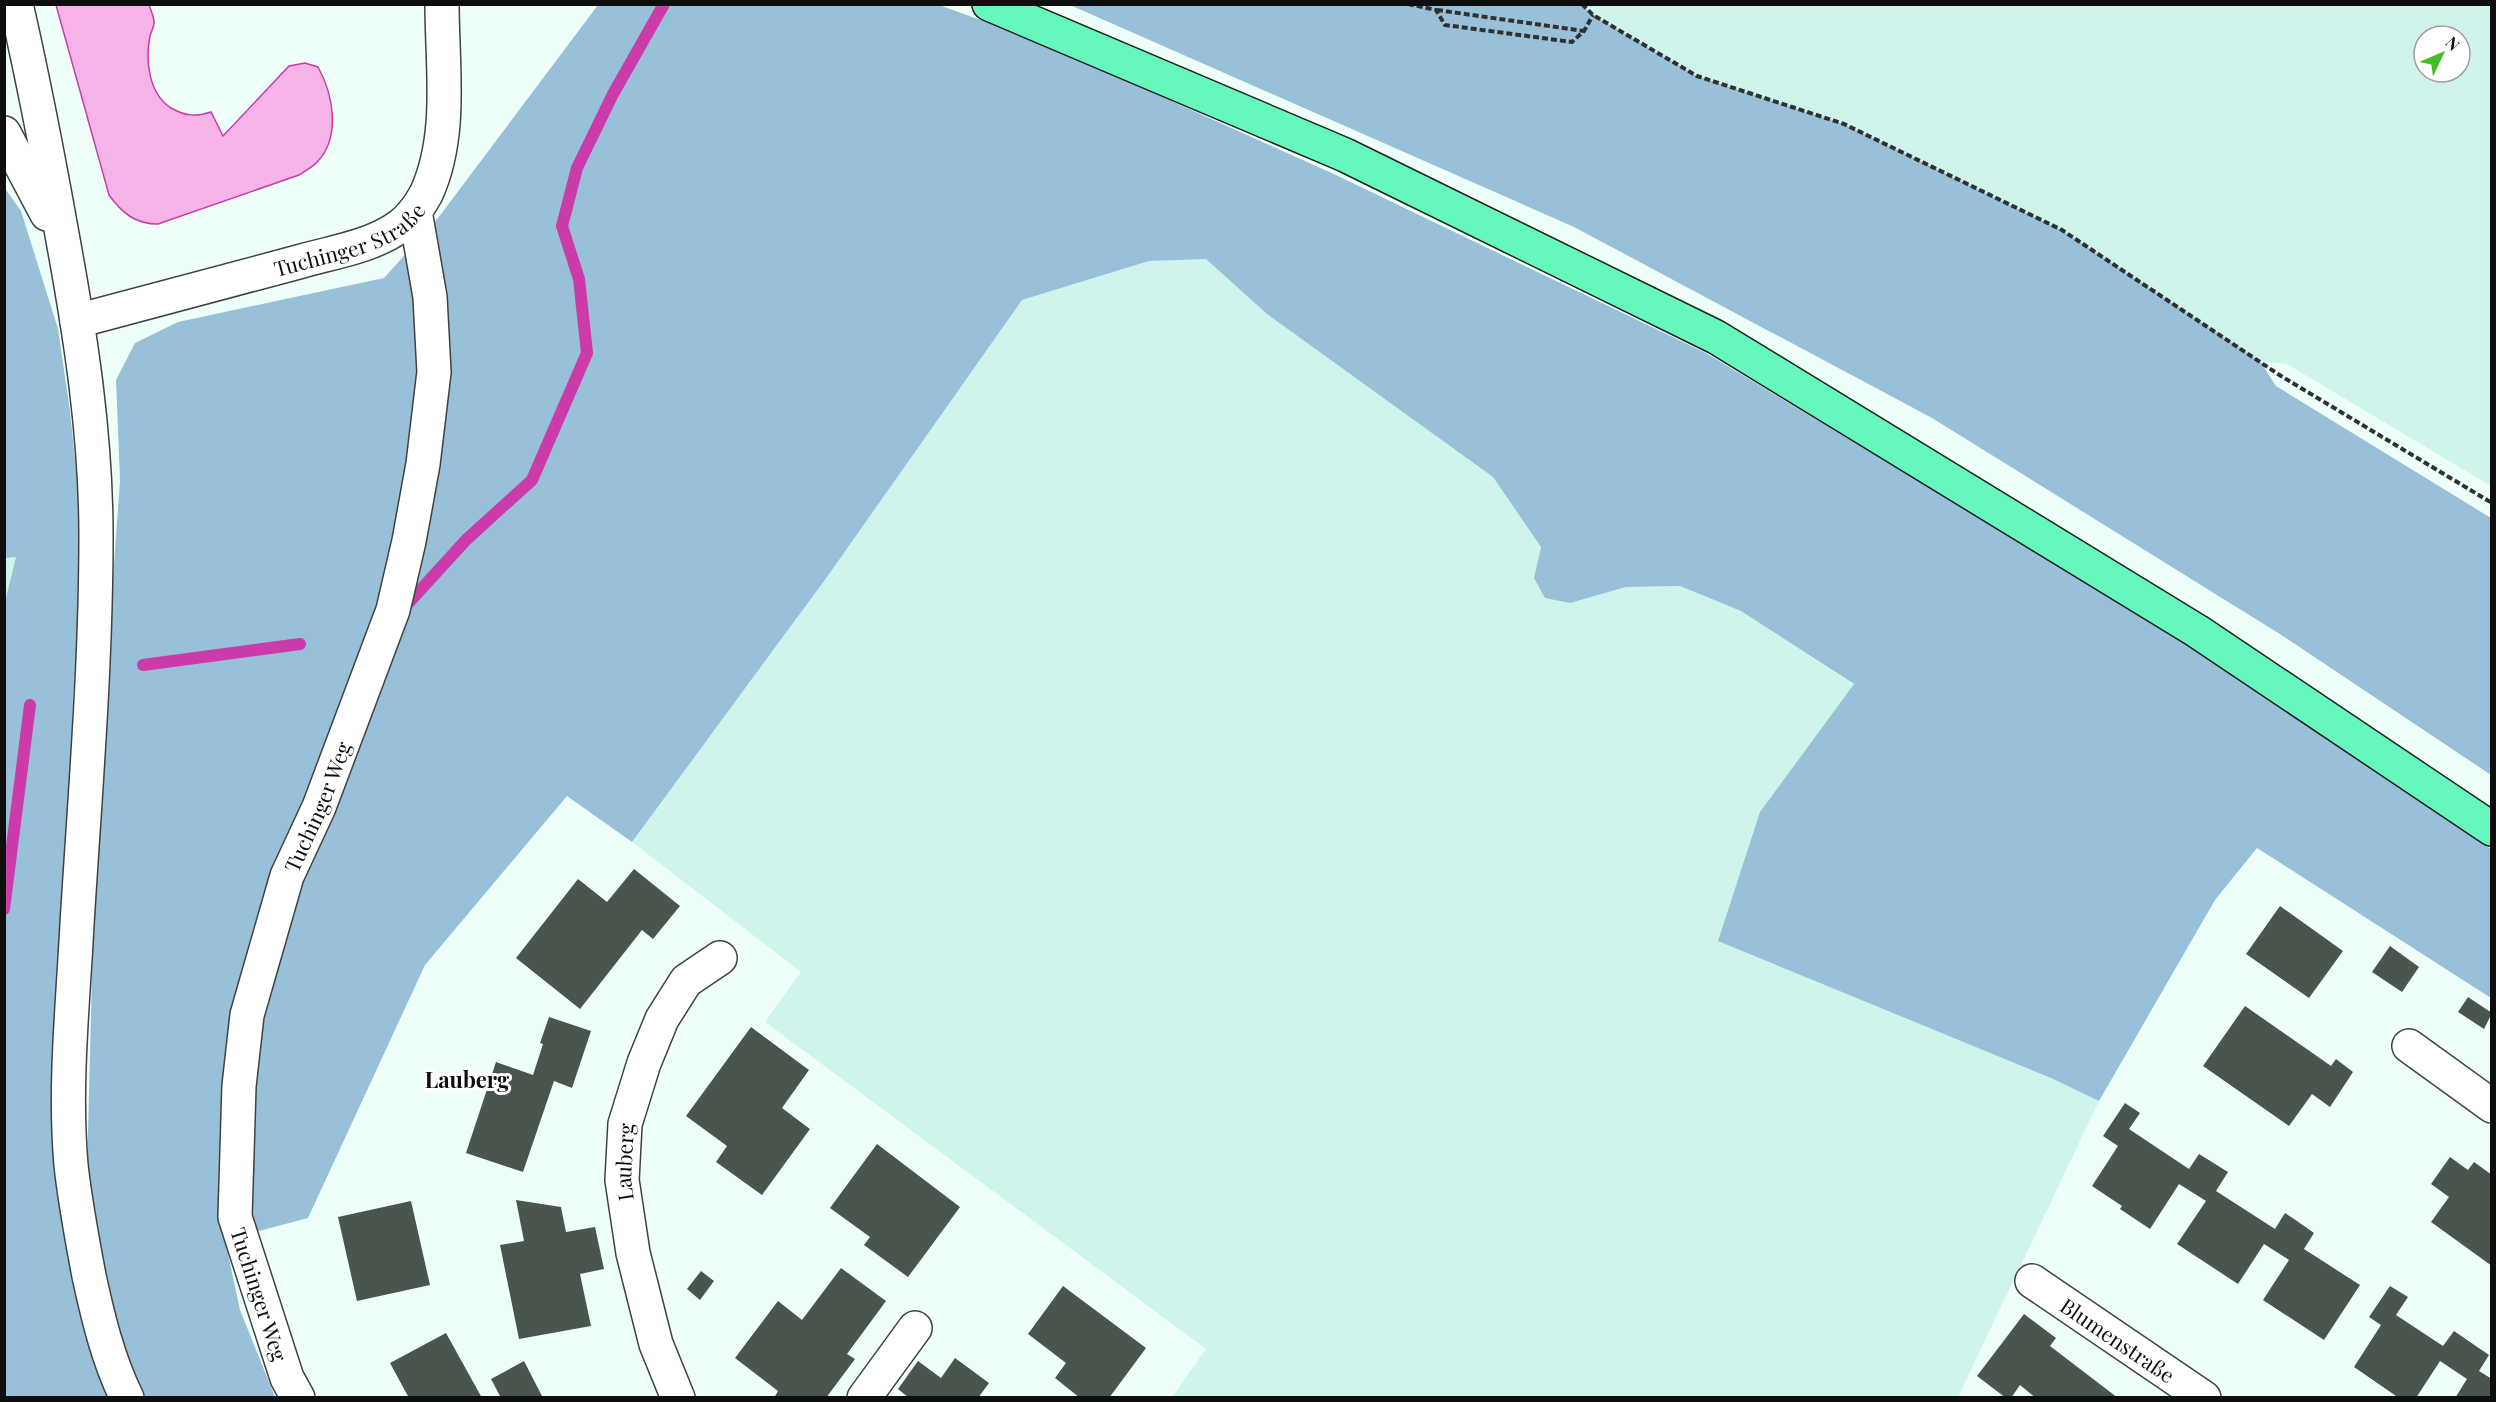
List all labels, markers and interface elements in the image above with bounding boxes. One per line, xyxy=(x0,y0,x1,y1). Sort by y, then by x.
north arrow xyxy=(2412,24,2472,84)
text: N xyxy=(2442,32,2465,55)
street label: Tuchinger Straße xyxy=(270,197,431,282)
street label: Tuchinger Weg xyxy=(277,737,356,876)
district label: Lauberg xyxy=(425,1064,510,1094)
street label: Lauberg xyxy=(608,1122,639,1203)
street label: Tuchinger Weg xyxy=(225,1224,295,1364)
street label: Blumenstraße xyxy=(2055,1291,2181,1388)

